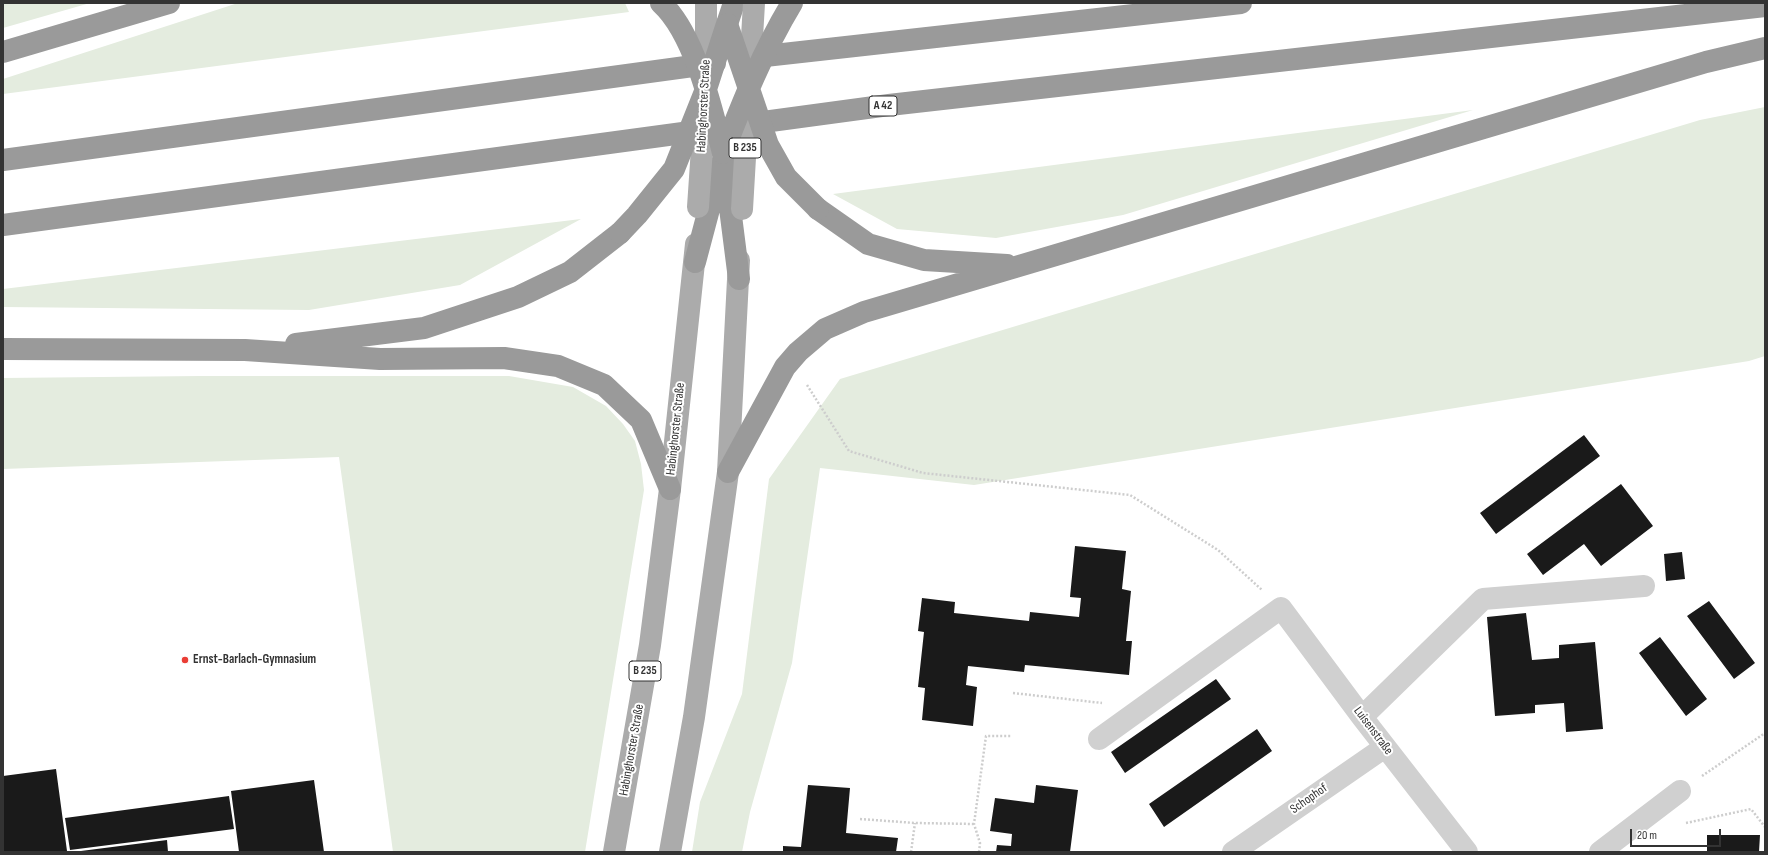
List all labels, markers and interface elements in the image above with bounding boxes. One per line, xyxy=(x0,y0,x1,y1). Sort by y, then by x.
street label: Habinghorster Straße xyxy=(694,59,714,153)
road number: A 42 xyxy=(869,96,897,116)
road number: B 235 xyxy=(729,138,761,158)
street label: Habinghorster Straße xyxy=(663,382,689,476)
place label: Ernst-Barlach-Gymnasium xyxy=(193,652,316,668)
marker: Ernst-Barlach-Gymnasium xyxy=(180,655,190,665)
road number: B 235 xyxy=(629,661,661,681)
street label: Habinghorster Straße xyxy=(616,703,648,797)
street label: Luisenstraße xyxy=(1350,704,1396,758)
street label: Schophof xyxy=(1287,781,1331,817)
scale bar xyxy=(1632,821,1723,847)
text: 20 m xyxy=(1637,828,1657,843)

